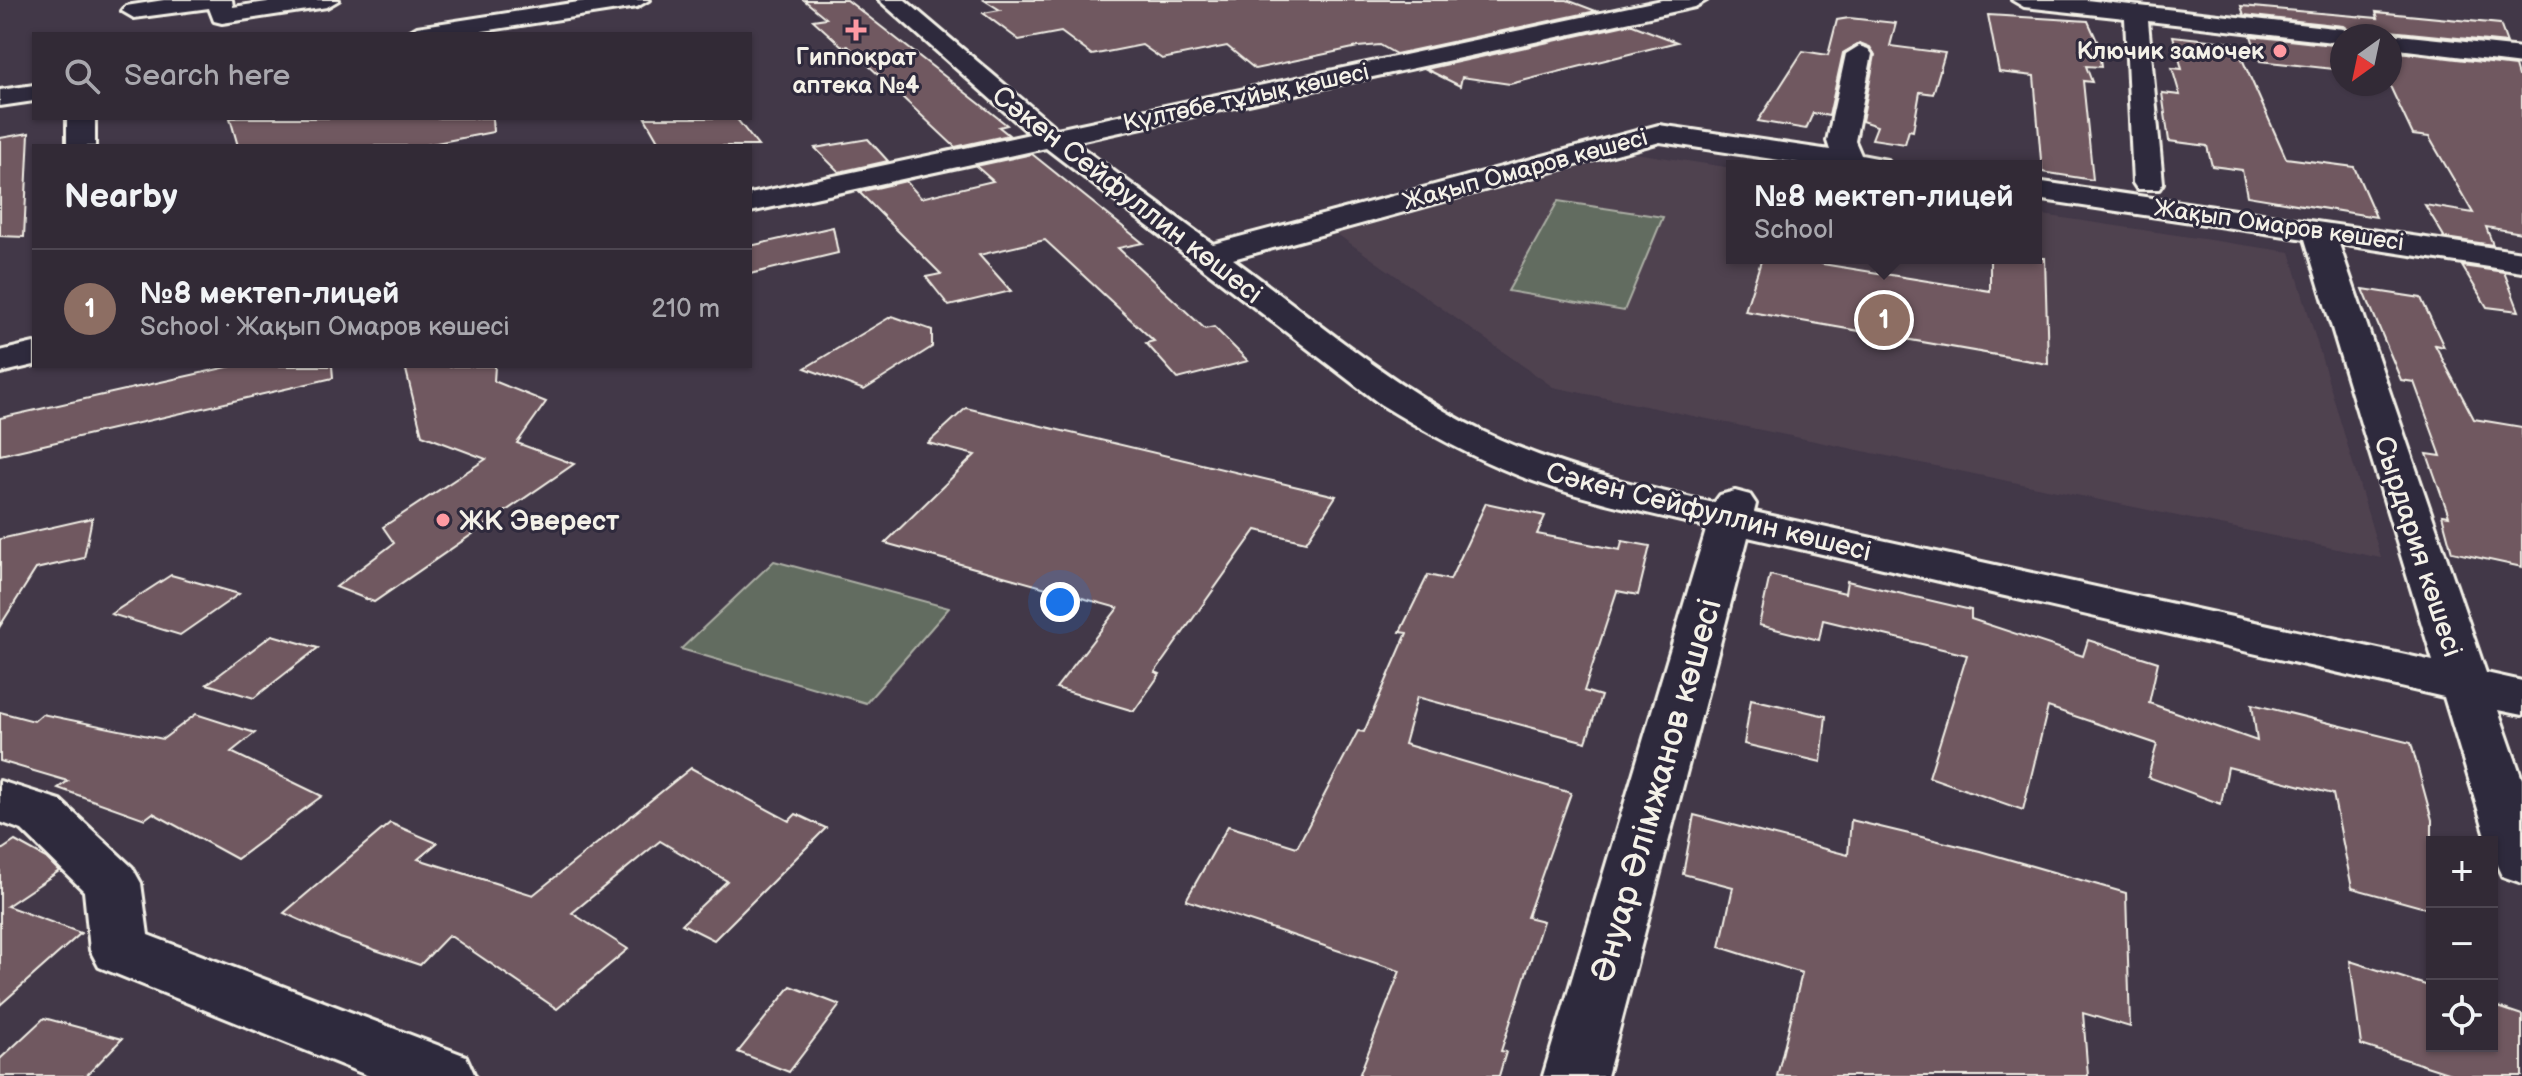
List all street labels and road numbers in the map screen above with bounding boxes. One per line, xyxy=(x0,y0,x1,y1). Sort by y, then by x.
street label: Күлтөбе тұйық көшесі xyxy=(1120,57,1372,138)
street label: Сәкен Сейфуллин көшесі xyxy=(985,79,1269,311)
street label: Жақып Омаров көшесі xyxy=(1399,123,1651,216)
street label: Жақып Омаров көшесі xyxy=(2152,194,2406,257)
street label: Сырдария көшесі xyxy=(2366,432,2469,661)
street label: Сәкен Сейфуллин көшесі xyxy=(1543,456,1875,569)
street label: Әнуар Әлімжанов көшесі xyxy=(1582,594,1731,987)

